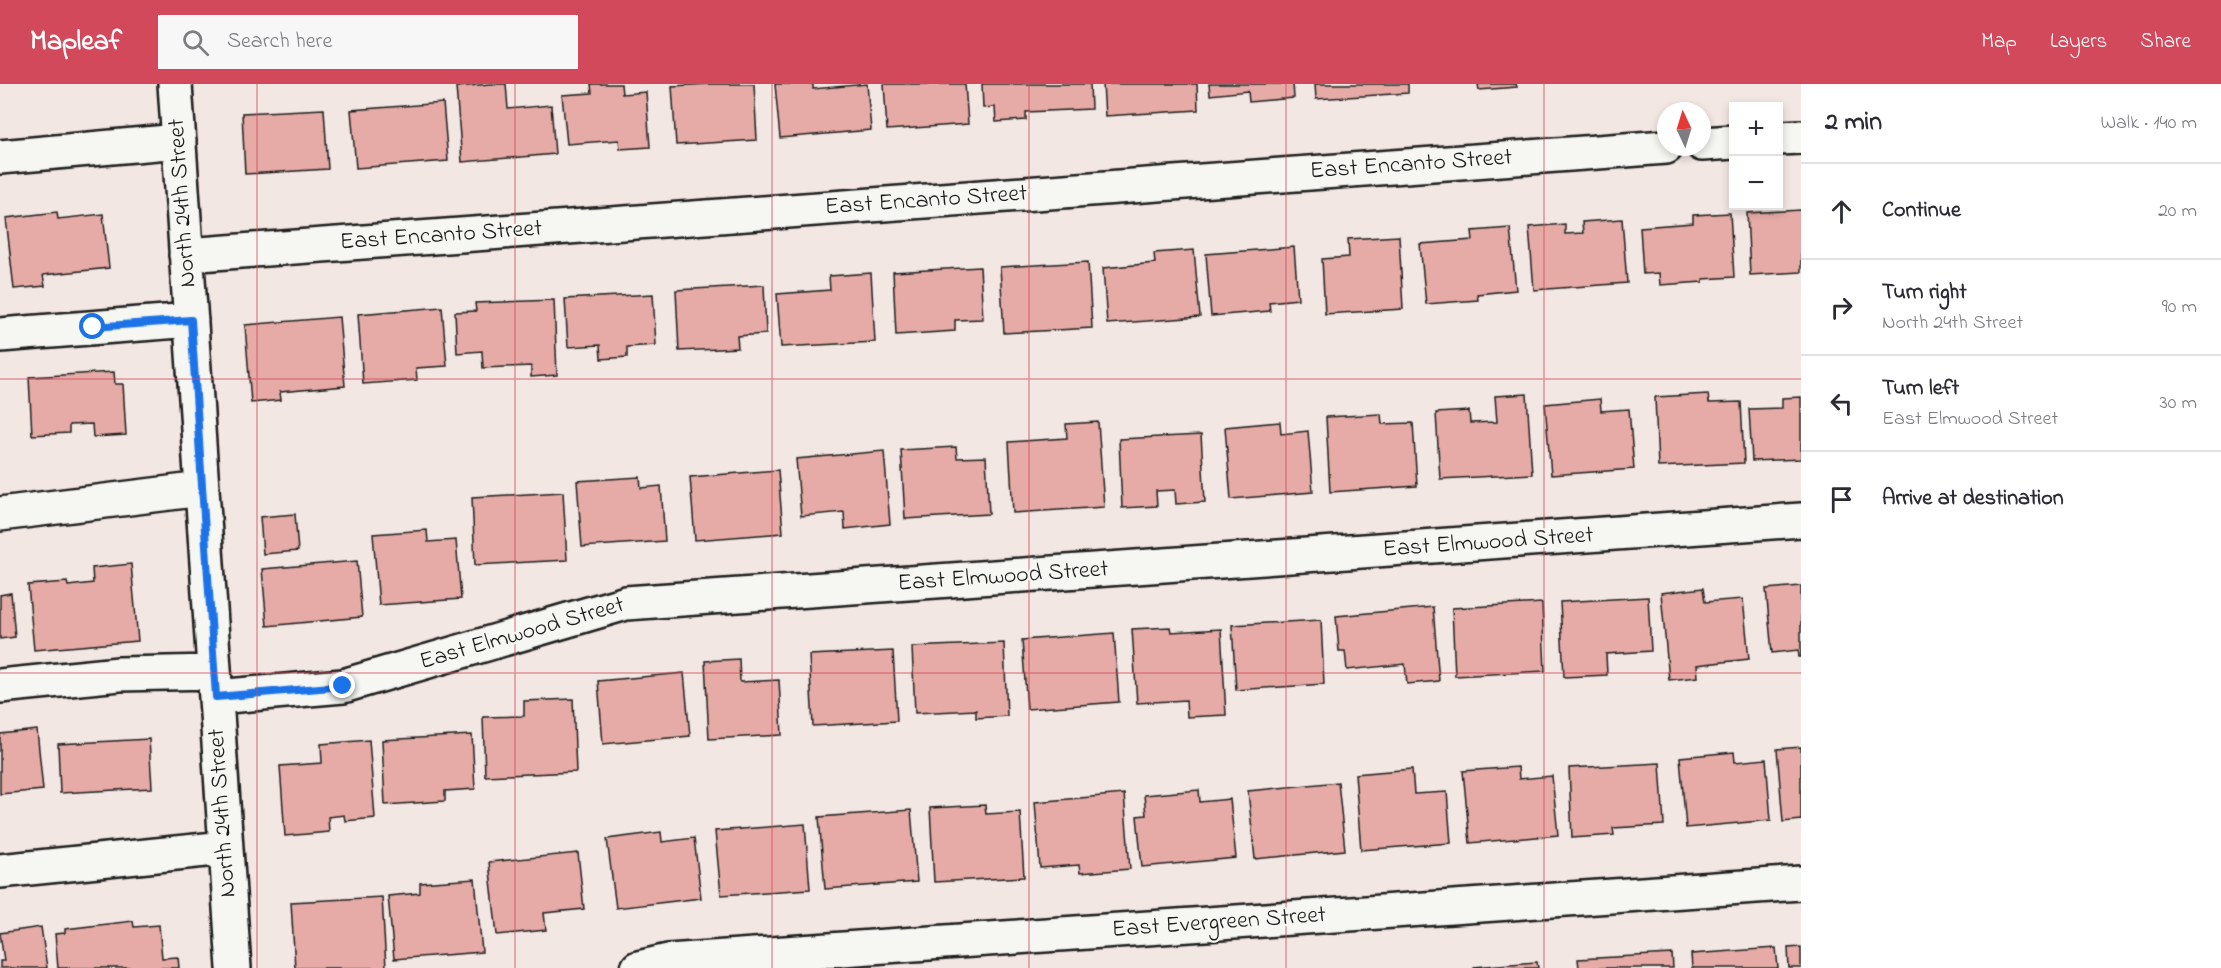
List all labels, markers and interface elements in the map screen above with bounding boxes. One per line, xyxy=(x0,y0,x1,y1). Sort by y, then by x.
search box xyxy=(158,15,578,69)
text: Mapleaf xyxy=(30,22,122,63)
icon: search xyxy=(179,26,212,59)
text: Search here xyxy=(227,26,332,58)
text: Map xyxy=(1981,27,2017,57)
text: Layers xyxy=(2050,27,2107,57)
text: Share xyxy=(2140,27,2191,57)
north arrow xyxy=(1657,102,1711,156)
map controls xyxy=(1729,102,1783,210)
button: + xyxy=(1729,102,1783,156)
text: 2 min xyxy=(1825,104,1882,142)
text: Walk · 140 m xyxy=(2101,109,2197,138)
street label: North 24th Street xyxy=(160,117,206,289)
street label: East Encanto Street xyxy=(1309,140,1513,190)
button: − xyxy=(1729,156,1783,210)
street label: East Encanto Street xyxy=(824,176,1028,226)
icon: ahead xyxy=(1825,195,1858,228)
text: Continue xyxy=(1882,195,1961,227)
text: 20 m xyxy=(2158,197,2197,226)
street label: East Encanto Street xyxy=(339,211,543,261)
text: Turn right xyxy=(1882,277,1967,309)
icon: right xyxy=(1825,291,1858,324)
text: 90 m xyxy=(2162,293,2197,322)
text: North 24th Street xyxy=(1882,309,2023,338)
route start xyxy=(79,313,105,339)
text: Turn left xyxy=(1882,373,1959,405)
icon: left xyxy=(1825,387,1858,420)
text: 30 m xyxy=(2160,389,2197,418)
text: East Elmwood Street xyxy=(1882,405,2058,434)
icon: arrive xyxy=(1825,483,1858,516)
text: Arrive at destination xyxy=(1882,483,2064,515)
street label: East Elmwood Street xyxy=(1381,518,1595,568)
street label: East Elmwood Street xyxy=(896,552,1110,602)
street label: East Elmwood Street xyxy=(416,588,628,680)
route end xyxy=(329,672,355,698)
street label: North 24th Street xyxy=(200,727,246,899)
street label: East Evergreen Street xyxy=(1111,898,1327,948)

